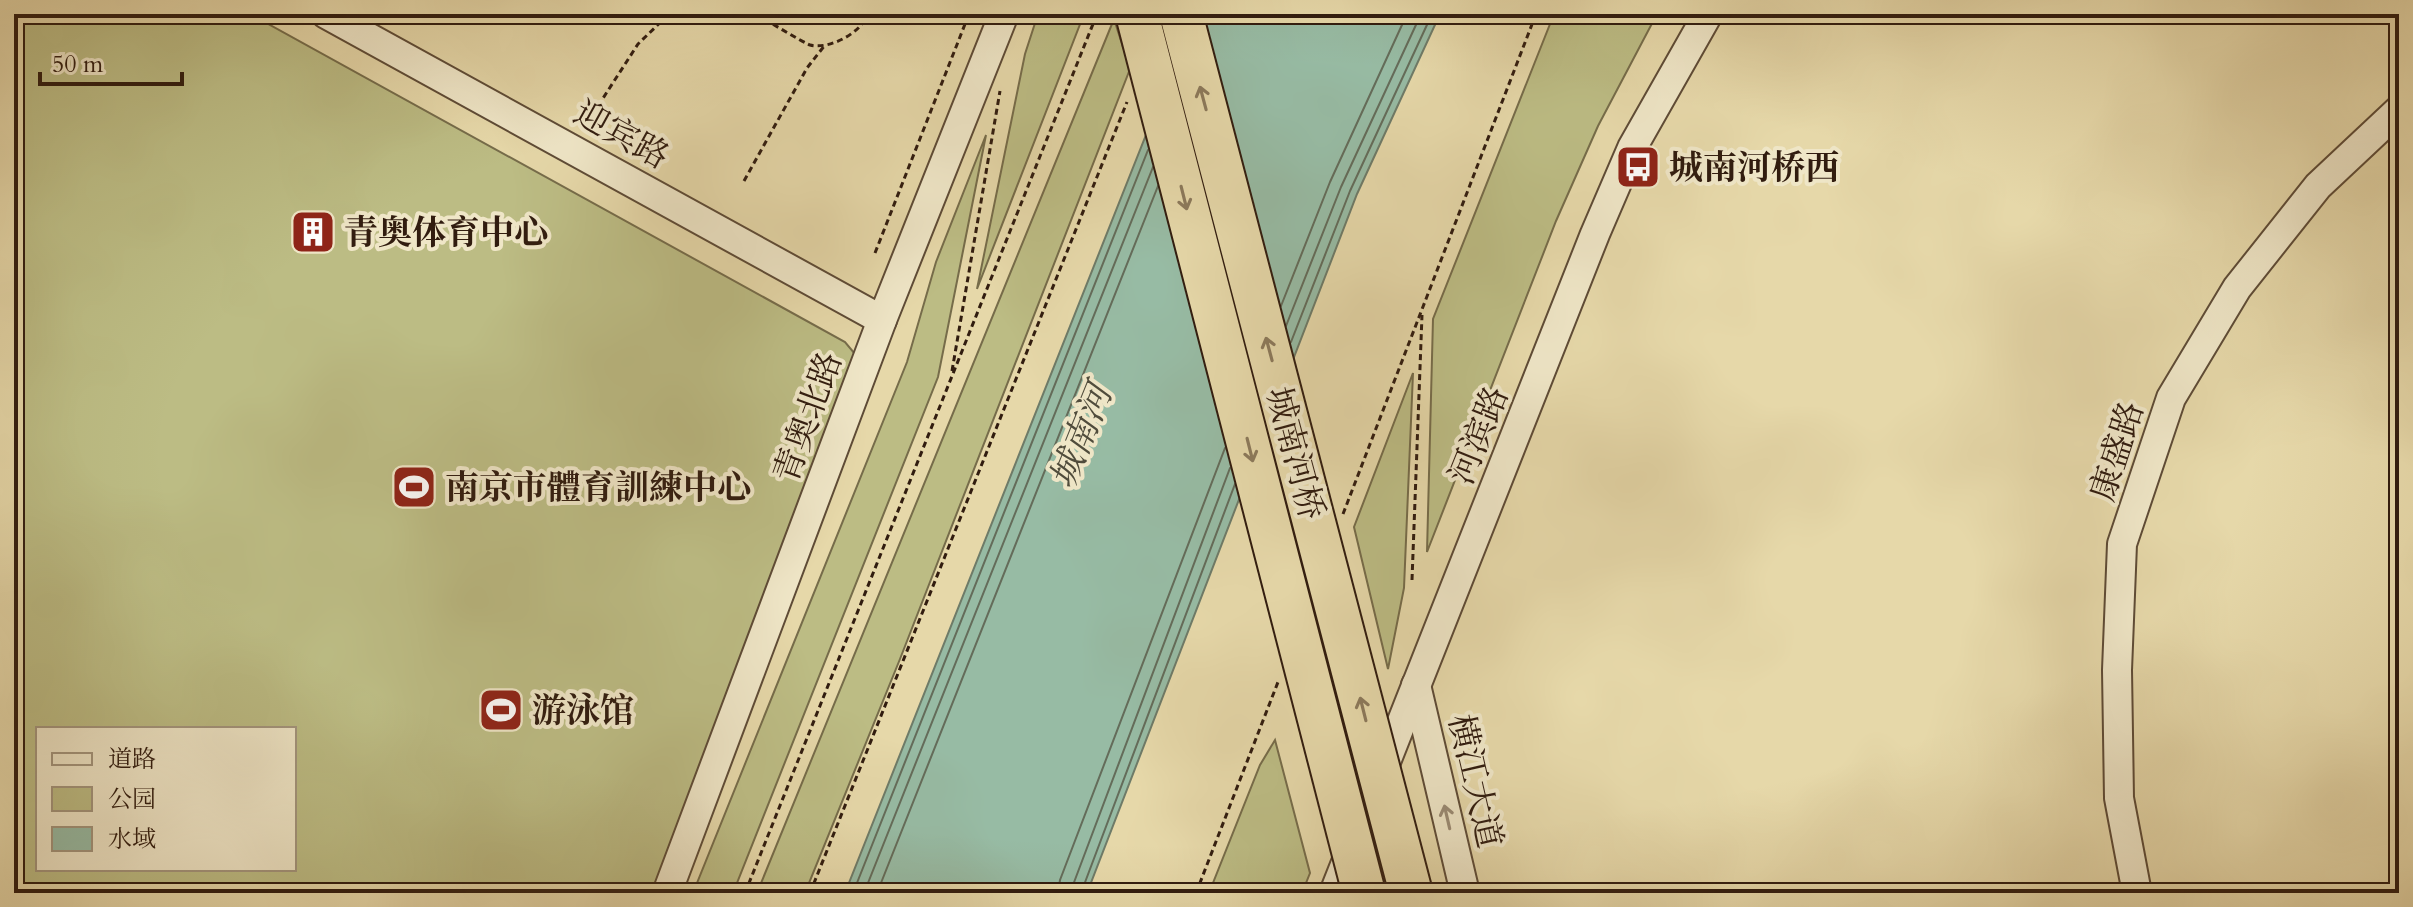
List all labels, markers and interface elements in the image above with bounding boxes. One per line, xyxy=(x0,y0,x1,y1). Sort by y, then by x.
scale bar xyxy=(40,36,182,86)
text: 50 m xyxy=(52,48,104,81)
one-way arrow xyxy=(1194,85,1209,111)
street label: 迎宾路 xyxy=(566,90,677,180)
bus stop icon: 城南河桥西 xyxy=(1614,143,1662,191)
place label: 城南河桥西 xyxy=(1669,145,1839,191)
one-way arrow xyxy=(1178,185,1193,210)
building icon: 青奥体育中心 xyxy=(289,208,337,256)
place label: 青奥体育中心 xyxy=(344,210,548,256)
one-way arrow xyxy=(1260,337,1275,363)
street label: 青奥北路 xyxy=(763,346,853,489)
water label: 城南河 xyxy=(1038,372,1127,496)
street label: 河滨路 xyxy=(1438,379,1519,491)
street label: 城南河桥 xyxy=(1255,382,1335,525)
street label: 康盛路 xyxy=(2079,396,2155,507)
one-way arrow xyxy=(1243,436,1258,462)
sports icon: 南京市體育訓練中心 xyxy=(390,463,438,511)
place label: 南京市體育訓練中心 xyxy=(445,465,751,511)
sports icon: 游泳馆 xyxy=(477,686,525,734)
place label: 游泳馆 xyxy=(532,688,634,734)
one-way arrow xyxy=(1355,697,1370,722)
street label: 横江大道 xyxy=(1437,710,1513,853)
legend xyxy=(36,727,296,871)
text: 道路 xyxy=(108,743,156,776)
text: 公园 xyxy=(108,783,156,816)
one-way arrow xyxy=(1439,805,1454,830)
text: 水域 xyxy=(108,823,156,856)

